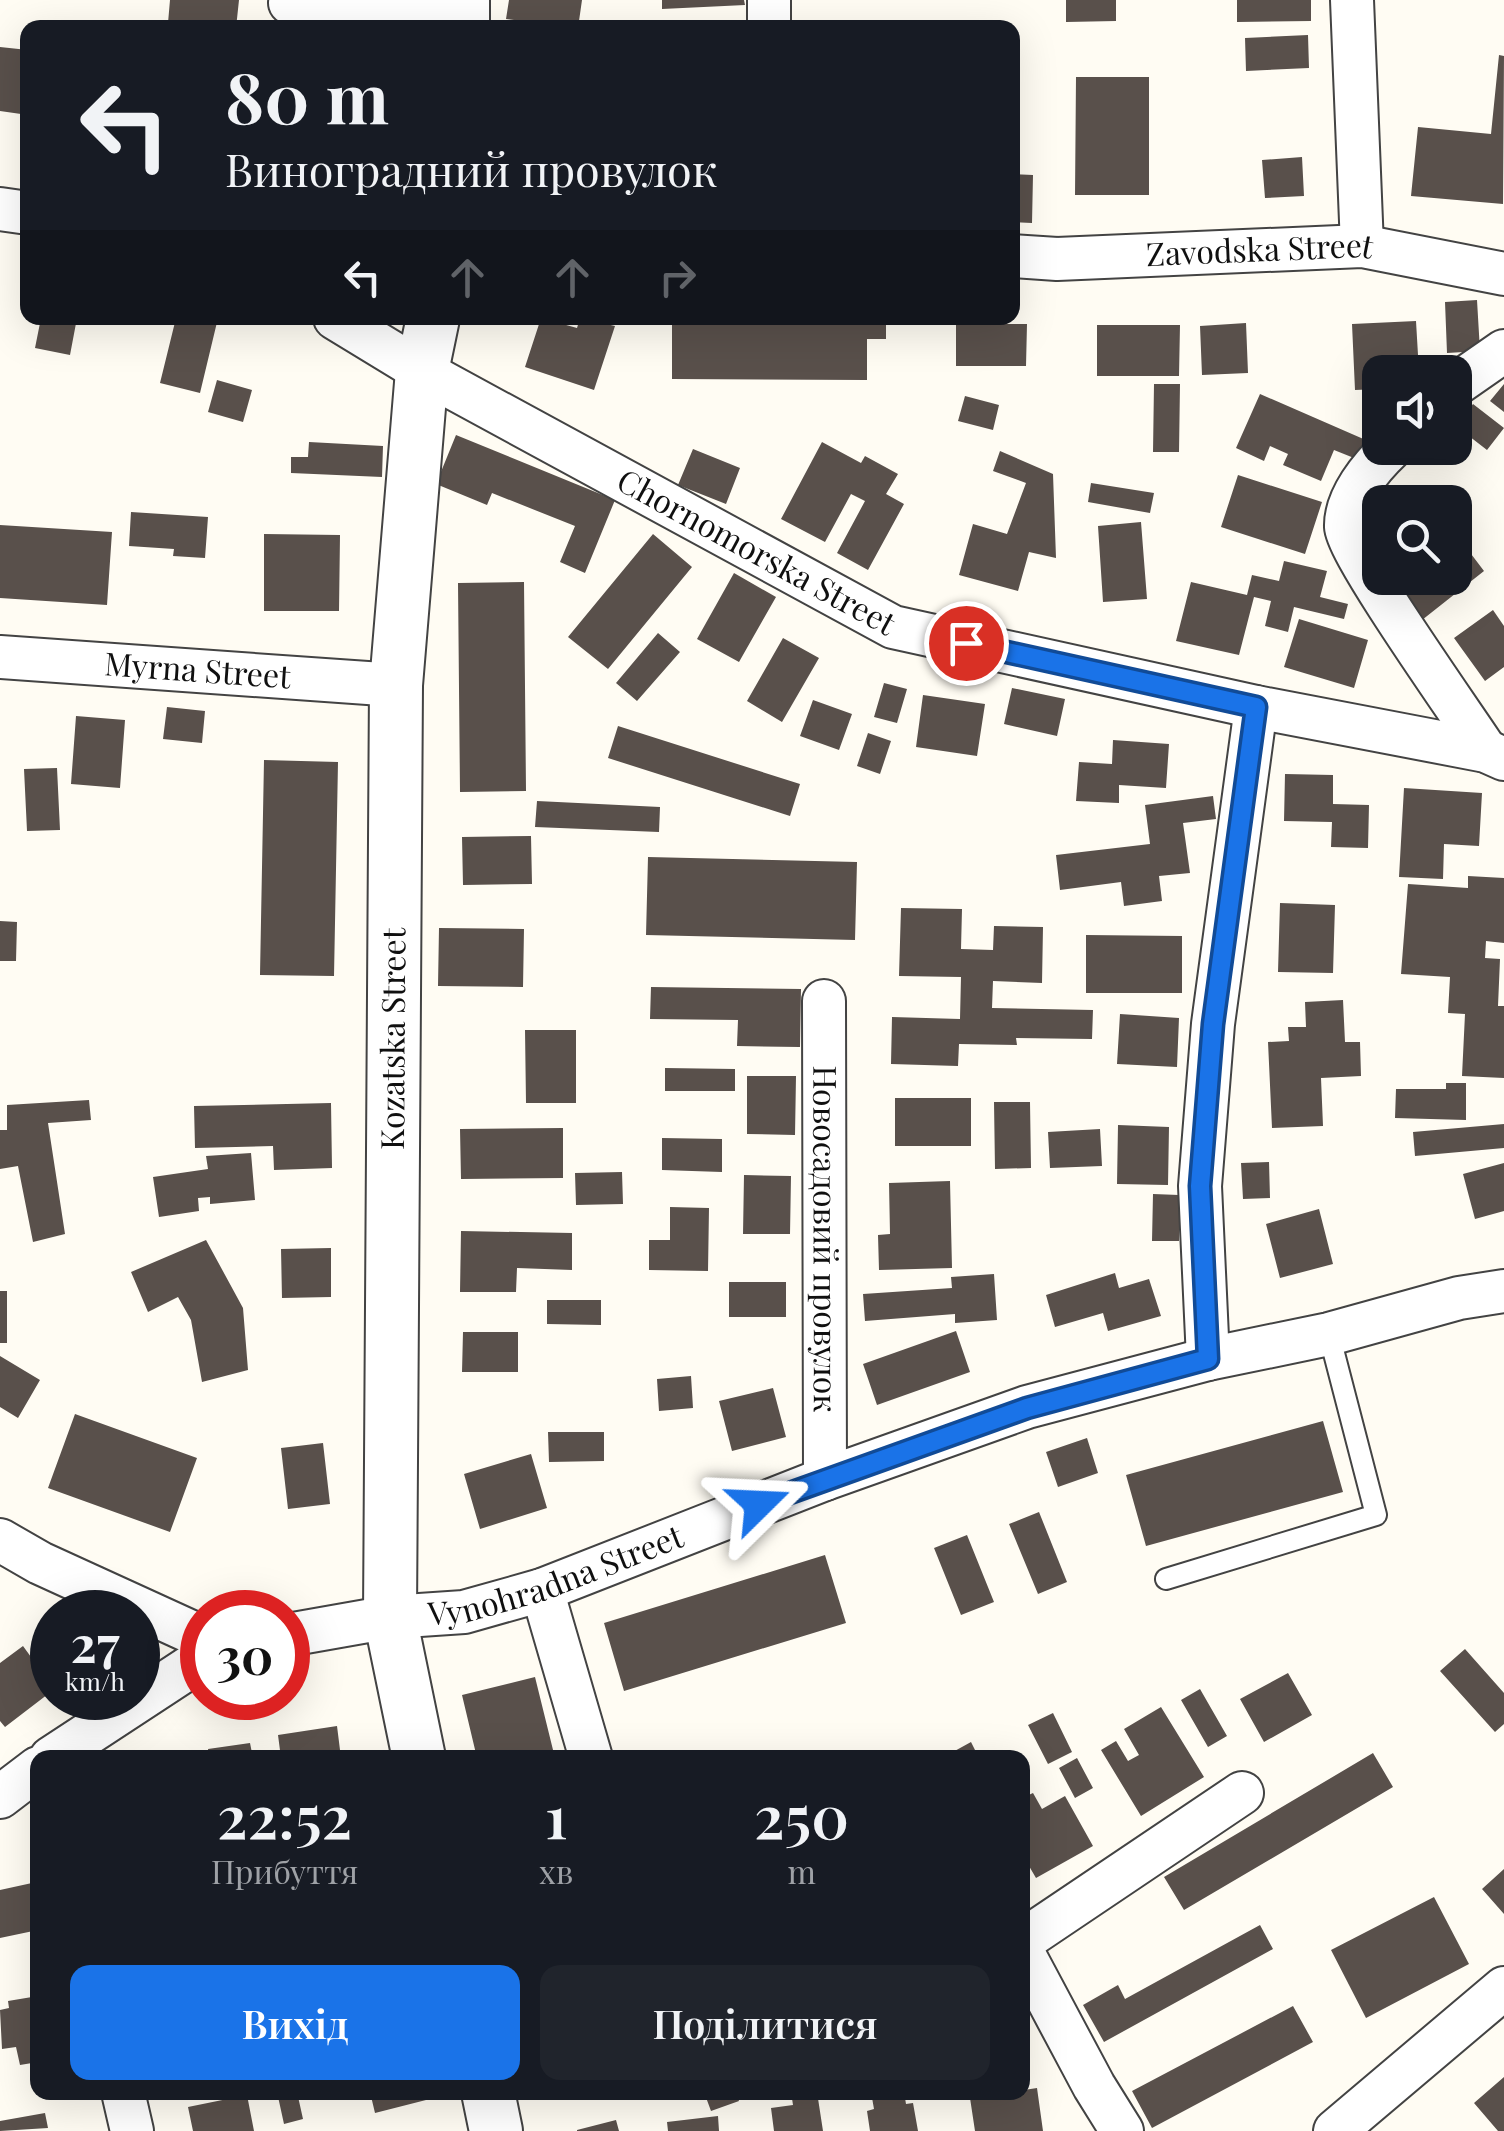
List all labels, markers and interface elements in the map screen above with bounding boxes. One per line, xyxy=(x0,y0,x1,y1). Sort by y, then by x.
text: 80 m xyxy=(225,48,389,142)
icon: left xyxy=(60,60,190,190)
text: Виноградний провулок xyxy=(225,138,717,198)
street label: Zavodska Street xyxy=(1145,222,1378,274)
icon: left xyxy=(335,250,390,305)
icon: ahead xyxy=(440,250,495,305)
icon: ahead xyxy=(545,250,600,305)
icon: right xyxy=(650,250,705,305)
map controls xyxy=(1362,355,1472,595)
button: sound xyxy=(1362,355,1472,465)
street label: Chornomorska Street xyxy=(610,457,904,644)
button: search xyxy=(1362,485,1472,595)
pin xyxy=(924,601,1009,686)
icon: arrive xyxy=(939,616,994,671)
street label: Myrna Street xyxy=(103,640,293,697)
street label: Kozatska Street xyxy=(369,927,413,1150)
street label: Новосадовий провулок xyxy=(805,1065,849,1413)
position arrow xyxy=(707,1452,811,1556)
street label: Vynohradna Street xyxy=(425,1513,689,1633)
speed limit sign: 30 xyxy=(180,1590,310,1720)
text: 27 xyxy=(71,1609,119,1676)
text: km/h xyxy=(65,1664,125,1697)
text: 22:52 xyxy=(217,1774,352,1854)
text: 1 xyxy=(545,1774,568,1854)
text: 250 xyxy=(754,1774,849,1854)
text: Прибуття xyxy=(211,1849,358,1892)
text: хв xyxy=(539,1849,573,1892)
text: m xyxy=(787,1849,816,1892)
button: Вихід xyxy=(70,1965,520,2080)
button: Поділитися xyxy=(540,1965,990,2080)

